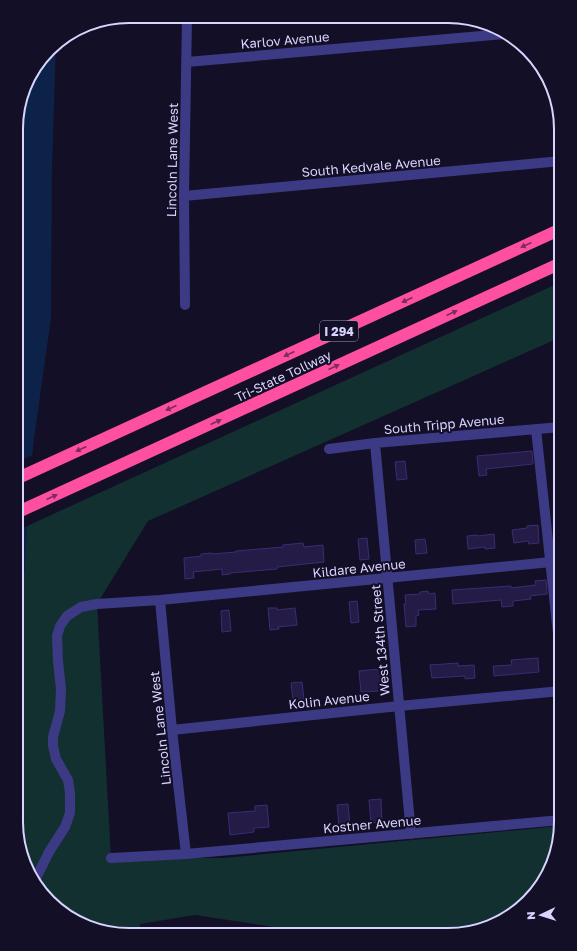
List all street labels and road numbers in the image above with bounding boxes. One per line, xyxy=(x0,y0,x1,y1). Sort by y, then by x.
street label: Karlov Avenue xyxy=(240,28,330,52)
street label: Lincoln Lane West xyxy=(163,103,181,217)
street label: South Kedvale Avenue xyxy=(301,152,441,180)
road number: I 294 xyxy=(320,321,358,341)
street label: Tri-State Tollway xyxy=(232,346,334,405)
street label: South Tripp Avenue xyxy=(383,411,505,437)
street label: Kildare Avenue xyxy=(312,555,406,581)
street label: West 134th Street xyxy=(367,584,393,696)
street label: Lincoln Lane West xyxy=(146,670,174,786)
street label: Kolin Avenue xyxy=(288,688,370,712)
street label: Kostner Avenue xyxy=(322,812,422,836)

